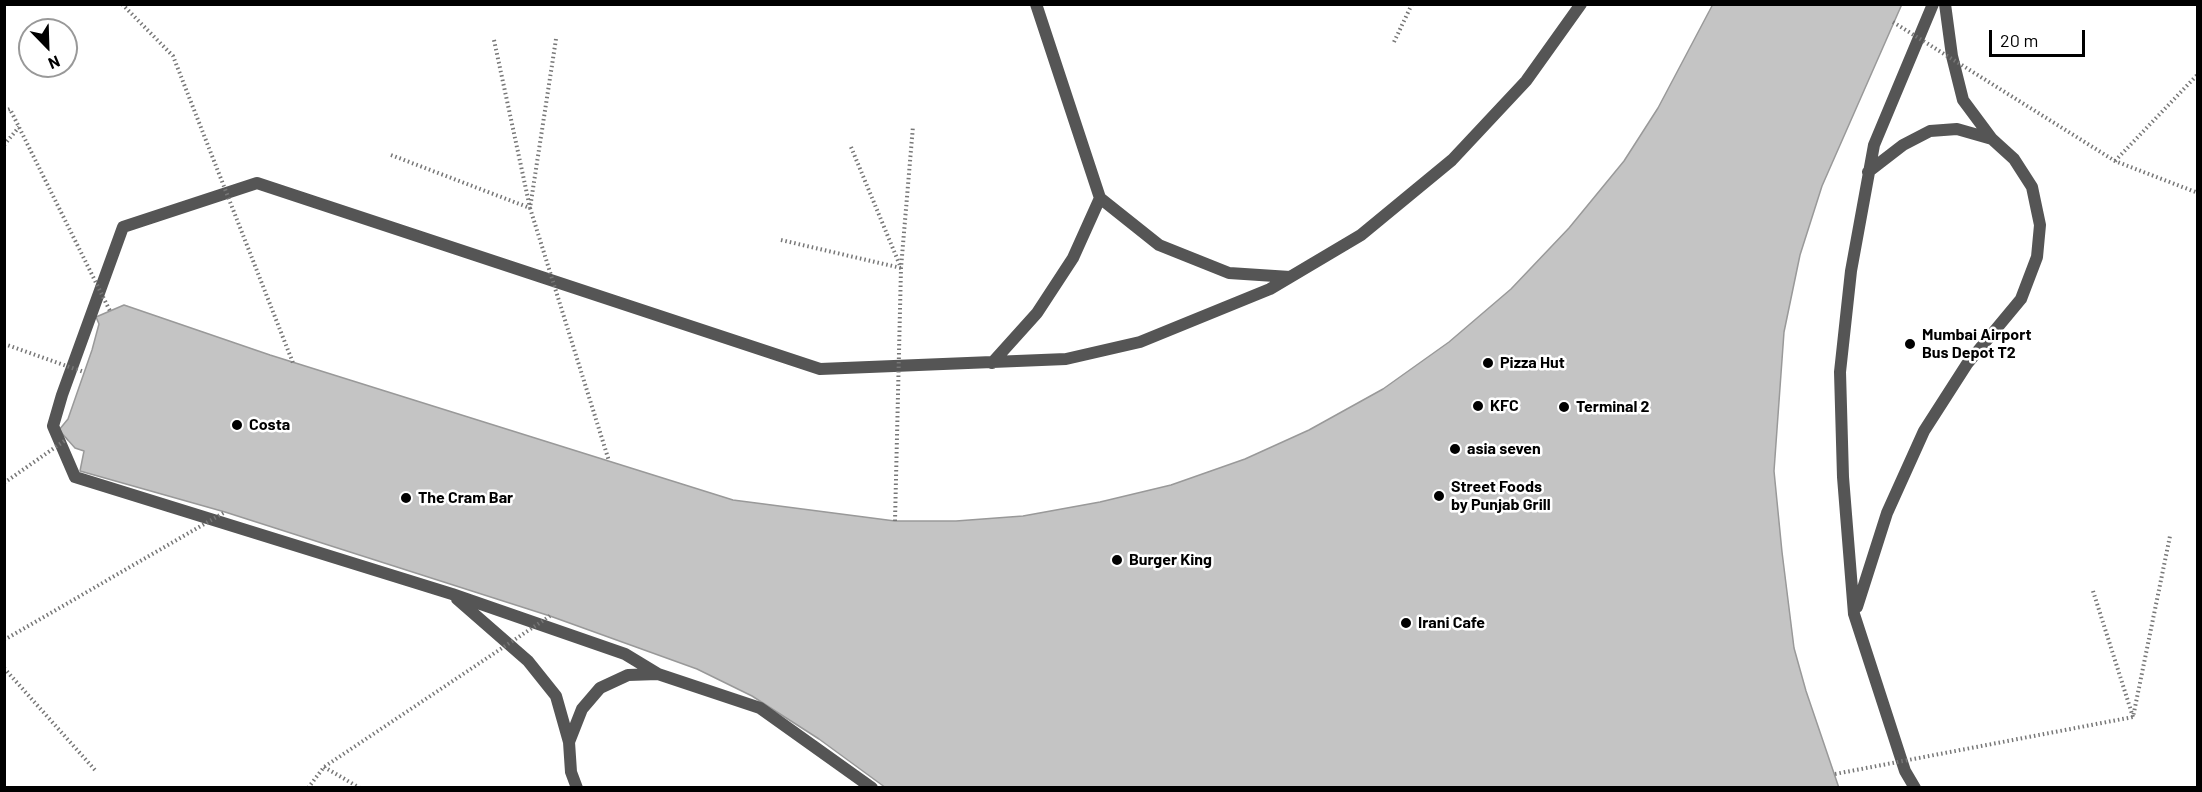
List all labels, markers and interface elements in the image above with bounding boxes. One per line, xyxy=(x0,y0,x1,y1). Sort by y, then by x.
north arrow xyxy=(18,18,78,78)
scale bar xyxy=(1992,18,2088,56)
text: 20 m xyxy=(2000,29,2038,51)
text: N xyxy=(46,52,63,74)
place label: Mumbai Airport Bus Depot T2 xyxy=(1922,325,2031,363)
marker: Mumbai Airport Bus Depot T2 xyxy=(1903,337,1917,351)
place label: Pizza Hut xyxy=(1500,353,1565,373)
marker: Pizza Hut xyxy=(1481,356,1495,370)
place label: KFC xyxy=(1490,396,1519,416)
place label: Terminal 2 xyxy=(1576,397,1650,417)
marker: KFC xyxy=(1471,399,1485,413)
marker: Terminal 2 xyxy=(1557,400,1571,414)
place label: Costa xyxy=(249,415,290,435)
marker: Costa xyxy=(230,418,244,432)
place label: asia seven xyxy=(1467,439,1541,459)
marker: asia seven xyxy=(1448,442,1462,456)
place label: Street Foods by Punjab Grill xyxy=(1451,477,1551,515)
place label: The Cram Bar xyxy=(418,488,513,508)
marker: Street Foods by Punjab Grill xyxy=(1432,489,1446,503)
marker: The Cram Bar xyxy=(399,491,413,505)
place label: Burger King xyxy=(1129,550,1212,570)
marker: Burger King xyxy=(1110,553,1124,567)
place label: Irani Cafe xyxy=(1418,613,1485,633)
marker: Irani Cafe xyxy=(1399,616,1413,630)

